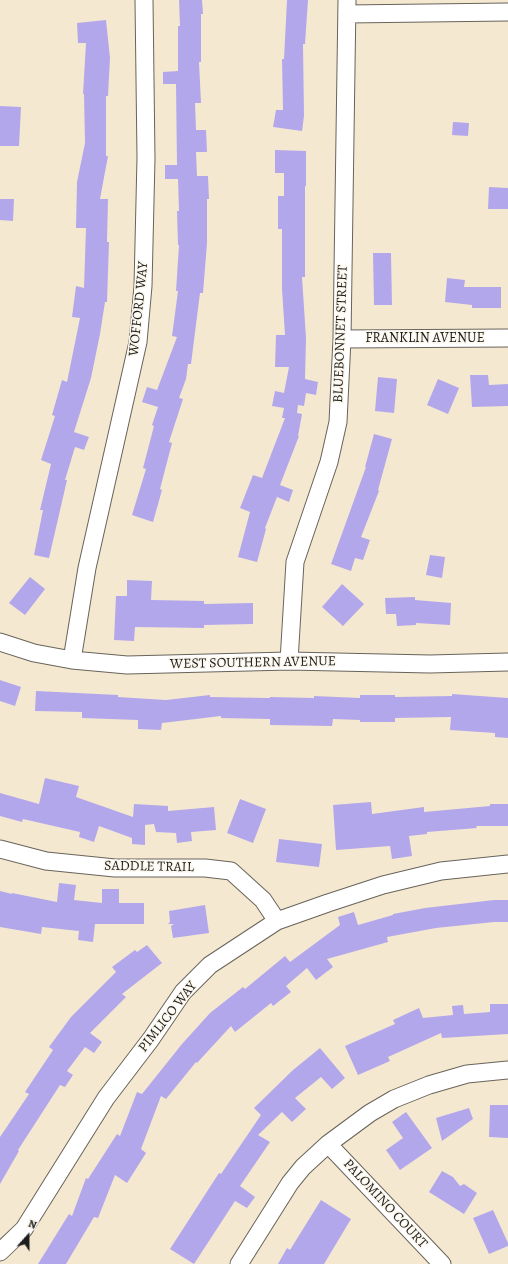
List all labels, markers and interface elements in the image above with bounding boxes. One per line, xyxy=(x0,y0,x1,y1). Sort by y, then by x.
street label: WOFFORD WAY xyxy=(126,261,152,357)
street label: BLUEBONNET STREET xyxy=(330,265,352,403)
street label: FRANKLIN AVENUE xyxy=(365,331,485,347)
street label: WEST SOUTHERN AVENUE xyxy=(170,653,336,673)
street label: SADDLE TRAIL xyxy=(104,858,194,876)
street label: PIMLICO WAY xyxy=(135,978,201,1056)
street label: PALOMINO COURT xyxy=(339,1156,431,1252)
north arrow xyxy=(8,1216,48,1256)
text: N xyxy=(26,1216,39,1233)

